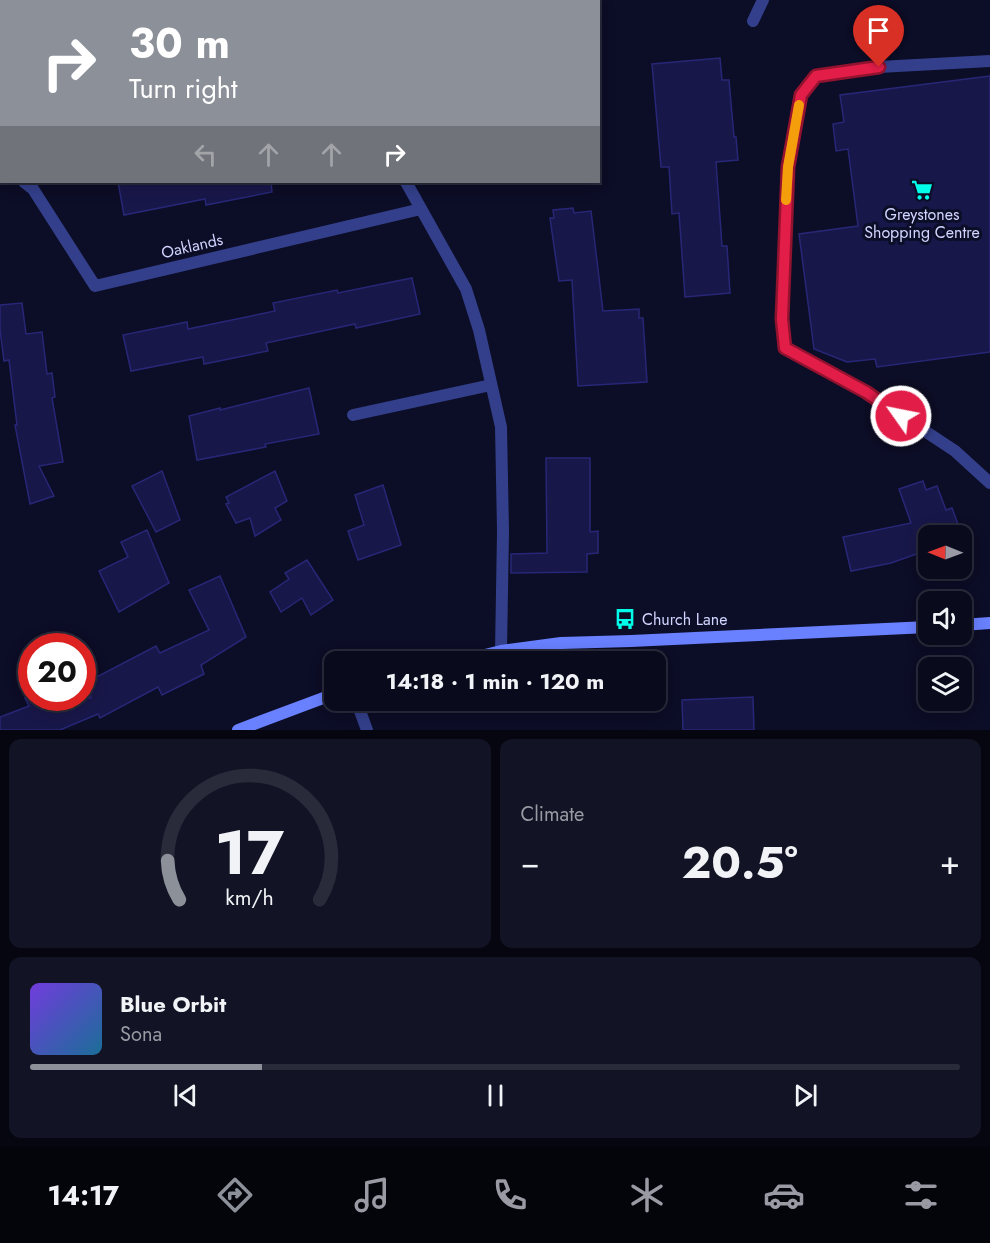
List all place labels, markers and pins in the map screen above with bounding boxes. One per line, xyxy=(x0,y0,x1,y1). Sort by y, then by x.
pin xyxy=(853,5,904,67)
supermarket icon: Greystones Shopping Centre xyxy=(910,178,934,202)
place label: Greystones Shopping Centre xyxy=(864,203,980,244)
bus stop icon: Church Lane xyxy=(613,607,637,631)
place label: Church Lane xyxy=(642,608,727,631)

